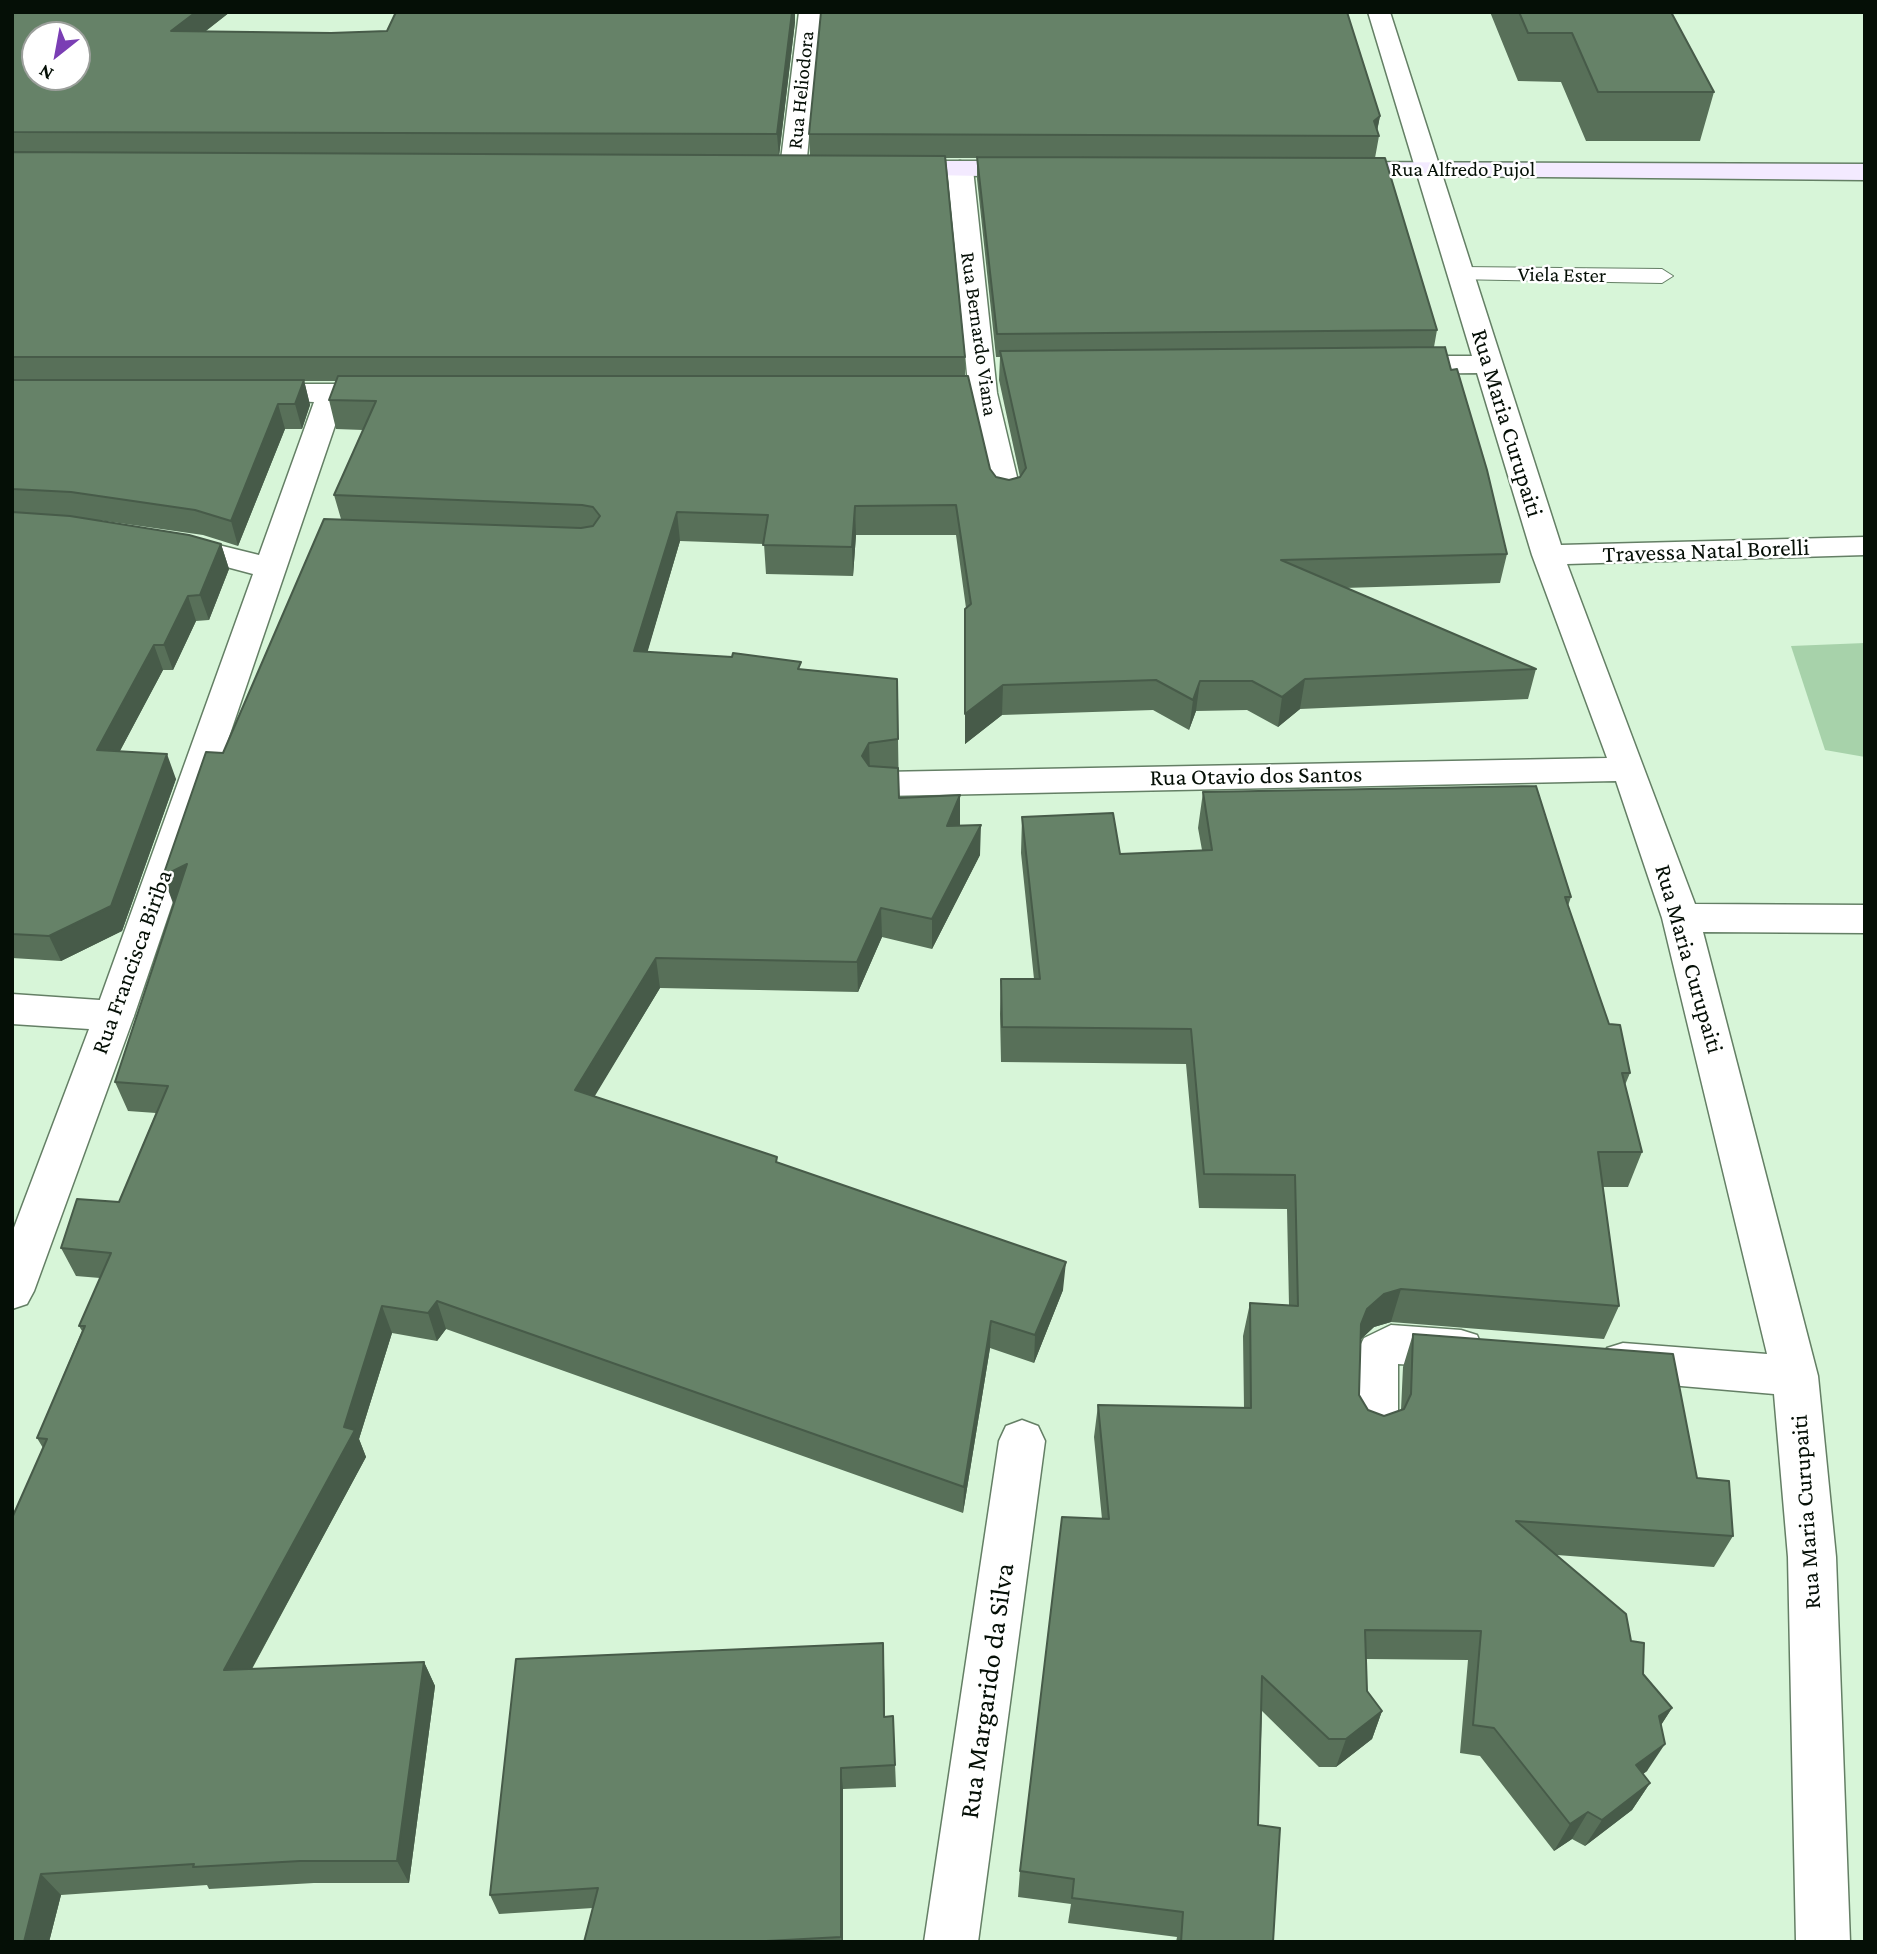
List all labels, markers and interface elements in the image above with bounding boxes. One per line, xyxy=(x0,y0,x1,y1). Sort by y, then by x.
north arrow xyxy=(21,21,91,91)
street label: Rua Heliodora xyxy=(782,30,820,150)
text: N xyxy=(35,60,57,85)
street label: Rua Alfredo Pujol xyxy=(1391,157,1535,183)
street label: Rua Bernardo Viana xyxy=(955,250,1003,418)
street label: Viela Ester xyxy=(1517,262,1607,288)
street label: Rua Maria Curupaiti xyxy=(1465,326,1549,520)
street label: Travessa Natal Borelli xyxy=(1602,533,1810,569)
street label: Rua Otavio dos Santos xyxy=(1149,760,1363,792)
street label: Rua Maria Curupaiti xyxy=(1648,861,1730,1057)
street label: Rua Francisca Biriba xyxy=(85,866,179,1058)
street label: Rua Maria Curupaiti xyxy=(1785,1414,1827,1610)
street label: Rua Margarido da Silva xyxy=(952,1561,1022,1821)

